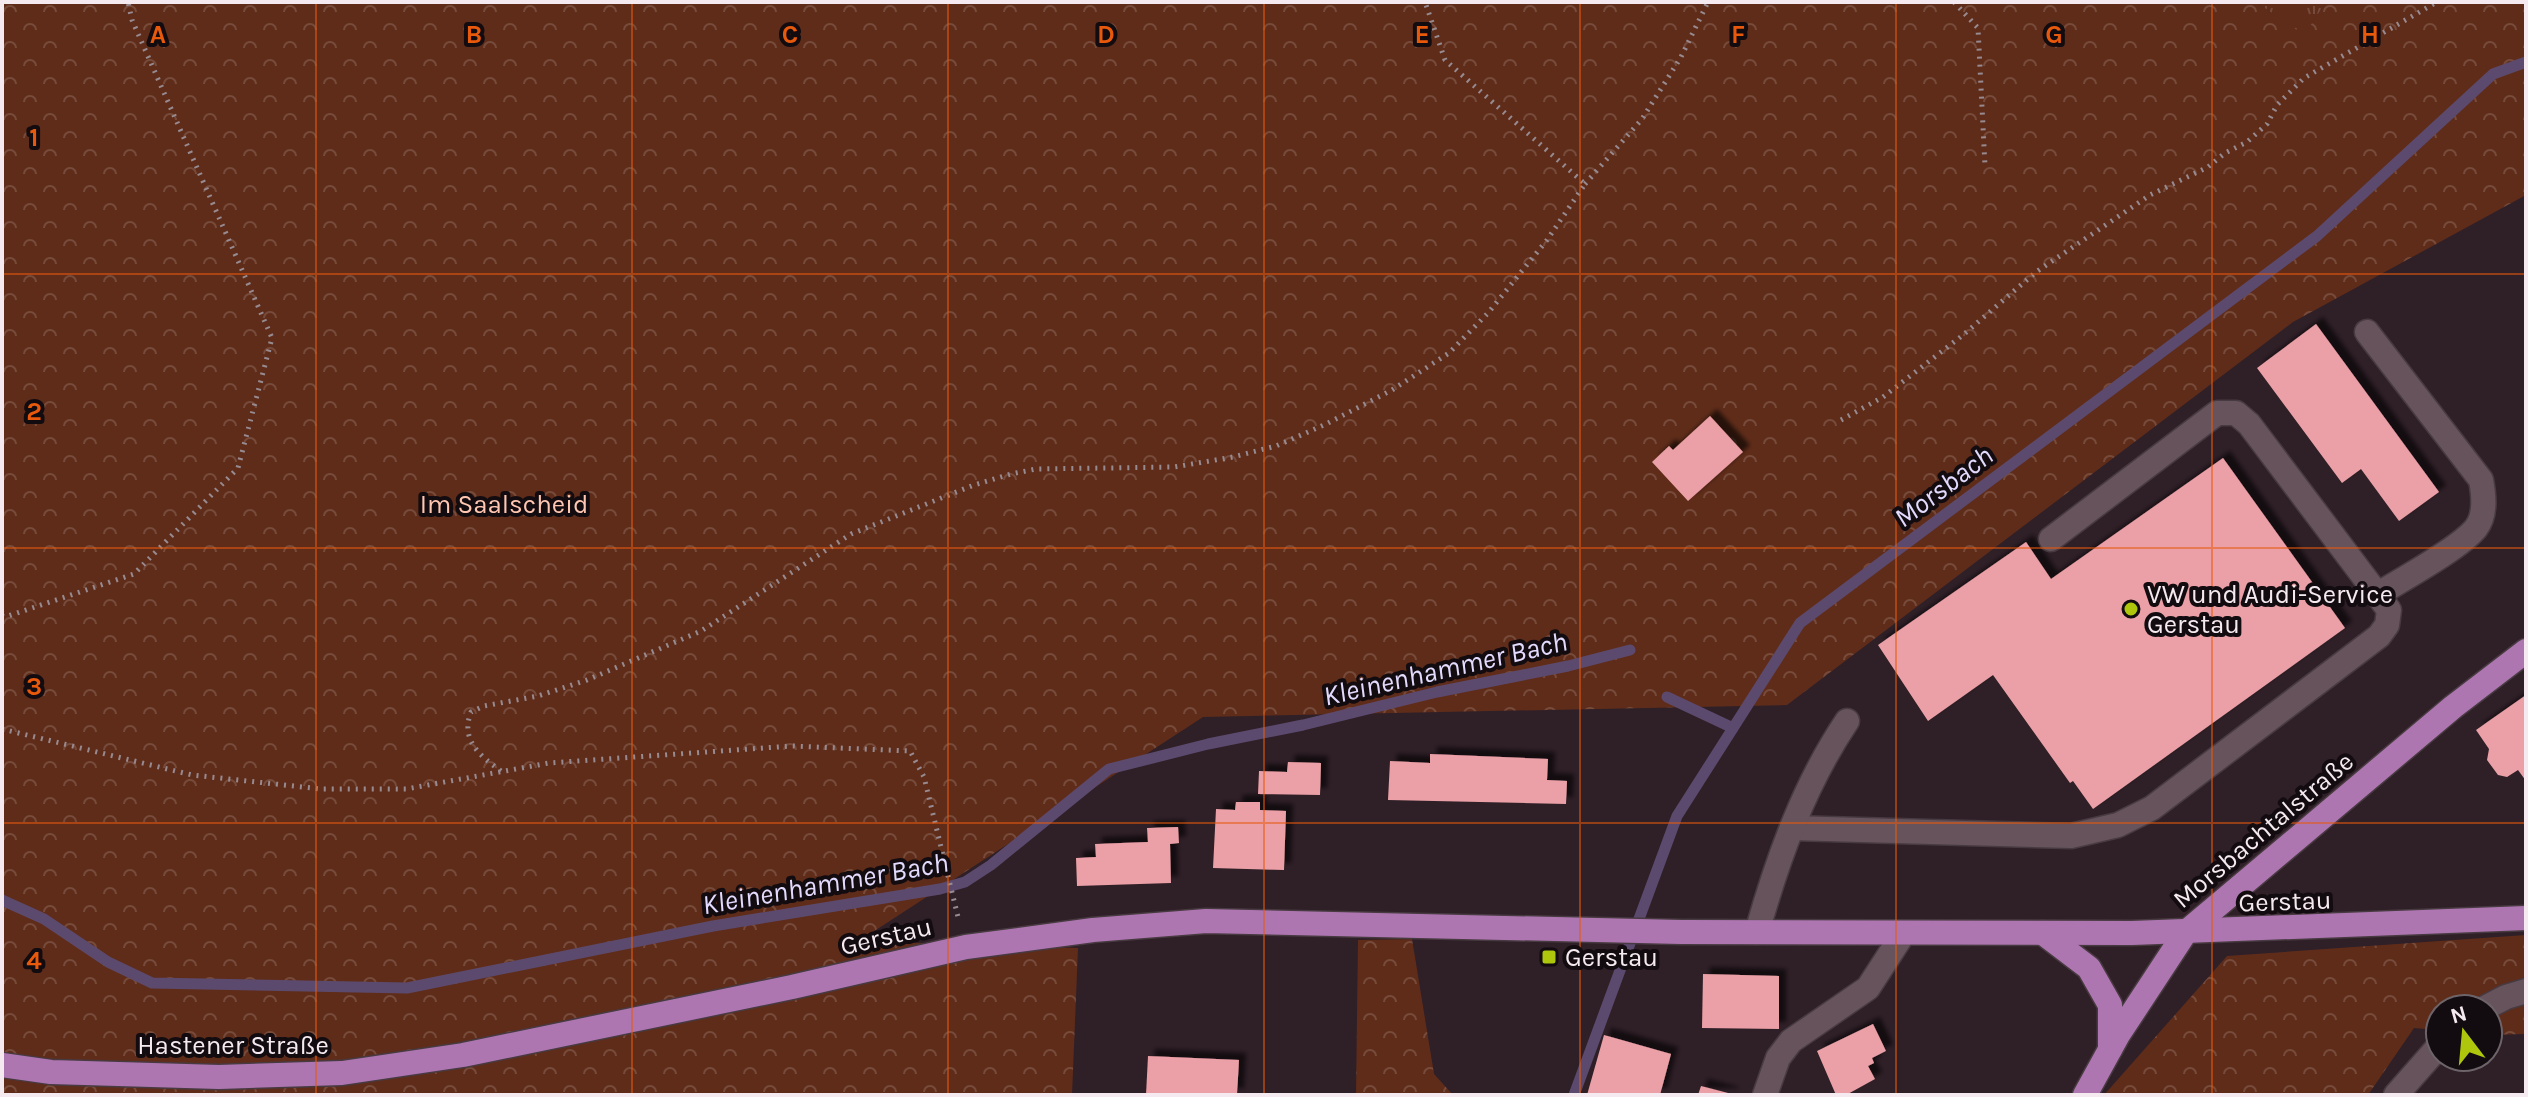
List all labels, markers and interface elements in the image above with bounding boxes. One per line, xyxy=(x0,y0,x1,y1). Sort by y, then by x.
text: A xyxy=(150,19,166,50)
text: B xyxy=(466,19,482,50)
text: C xyxy=(782,19,798,50)
text: D xyxy=(1097,19,1115,50)
text: E xyxy=(1414,19,1430,50)
text: F xyxy=(1731,19,1745,50)
text: G xyxy=(2045,19,2063,50)
text: H xyxy=(2361,19,2379,50)
text: 1 xyxy=(29,122,39,153)
text: 2 xyxy=(26,396,42,427)
water label: Morsbach xyxy=(1887,439,1999,534)
park label: Im Saalscheid xyxy=(420,489,588,520)
place label: VW und Audi-Service Gerstau xyxy=(2147,579,2393,640)
marker: VW und Audi-Service Gerstau xyxy=(2122,600,2140,618)
water label: Kleinenhammer Bach xyxy=(1320,624,1570,713)
text: 3 xyxy=(26,671,42,702)
street label: Morsbachtalstraße xyxy=(2167,746,2360,915)
water label: Kleinenhammer Bach xyxy=(699,846,951,921)
street label: Gerstau xyxy=(2238,884,2332,919)
street label: Gerstau xyxy=(837,911,935,962)
place label: Gerstau xyxy=(1565,942,1658,973)
text: 4 xyxy=(26,945,42,976)
marker: Gerstau xyxy=(1540,948,1558,966)
north arrow xyxy=(2424,993,2504,1073)
text: N xyxy=(2448,1000,2470,1029)
street label: Hastener Straße xyxy=(137,1030,329,1061)

